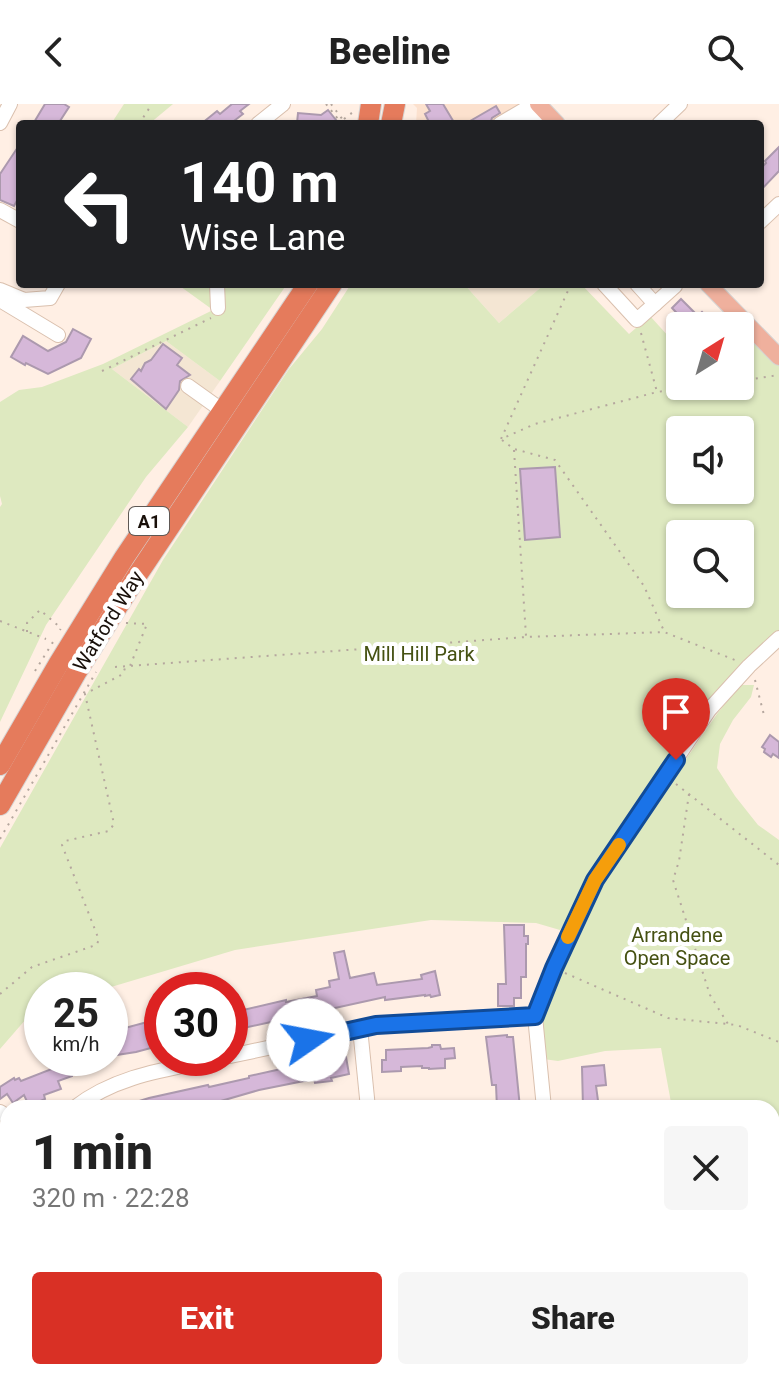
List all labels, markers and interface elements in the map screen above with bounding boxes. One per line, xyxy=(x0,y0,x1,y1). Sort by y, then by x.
icon: back xyxy=(32,30,76,74)
icon: search xyxy=(703,30,747,74)
text: Beeline xyxy=(329,31,450,73)
text: 140 m xyxy=(180,150,339,216)
icon: left xyxy=(48,152,152,256)
text: Wise Lane xyxy=(180,217,345,259)
north arrow xyxy=(666,312,754,400)
map controls xyxy=(666,312,754,608)
button: sound xyxy=(666,416,754,504)
road number: A1 xyxy=(129,507,169,535)
button: search xyxy=(666,520,754,608)
street label: Watford Way xyxy=(68,566,149,676)
park label: Mill Hill Park xyxy=(363,642,475,666)
pin xyxy=(642,678,710,760)
icon: arrive xyxy=(654,690,698,734)
park label: Arrandene Open Space xyxy=(624,923,730,970)
speed limit sign: 30 xyxy=(144,972,248,1076)
text: 25 xyxy=(53,990,99,1037)
position arrow xyxy=(266,998,350,1082)
text: km/h xyxy=(53,1032,99,1056)
text: 1 min xyxy=(32,1124,153,1181)
button: close xyxy=(664,1126,748,1210)
text: 320 m · 22:28 xyxy=(32,1183,190,1213)
button: Exit xyxy=(32,1272,382,1364)
button: Share xyxy=(398,1272,748,1364)

